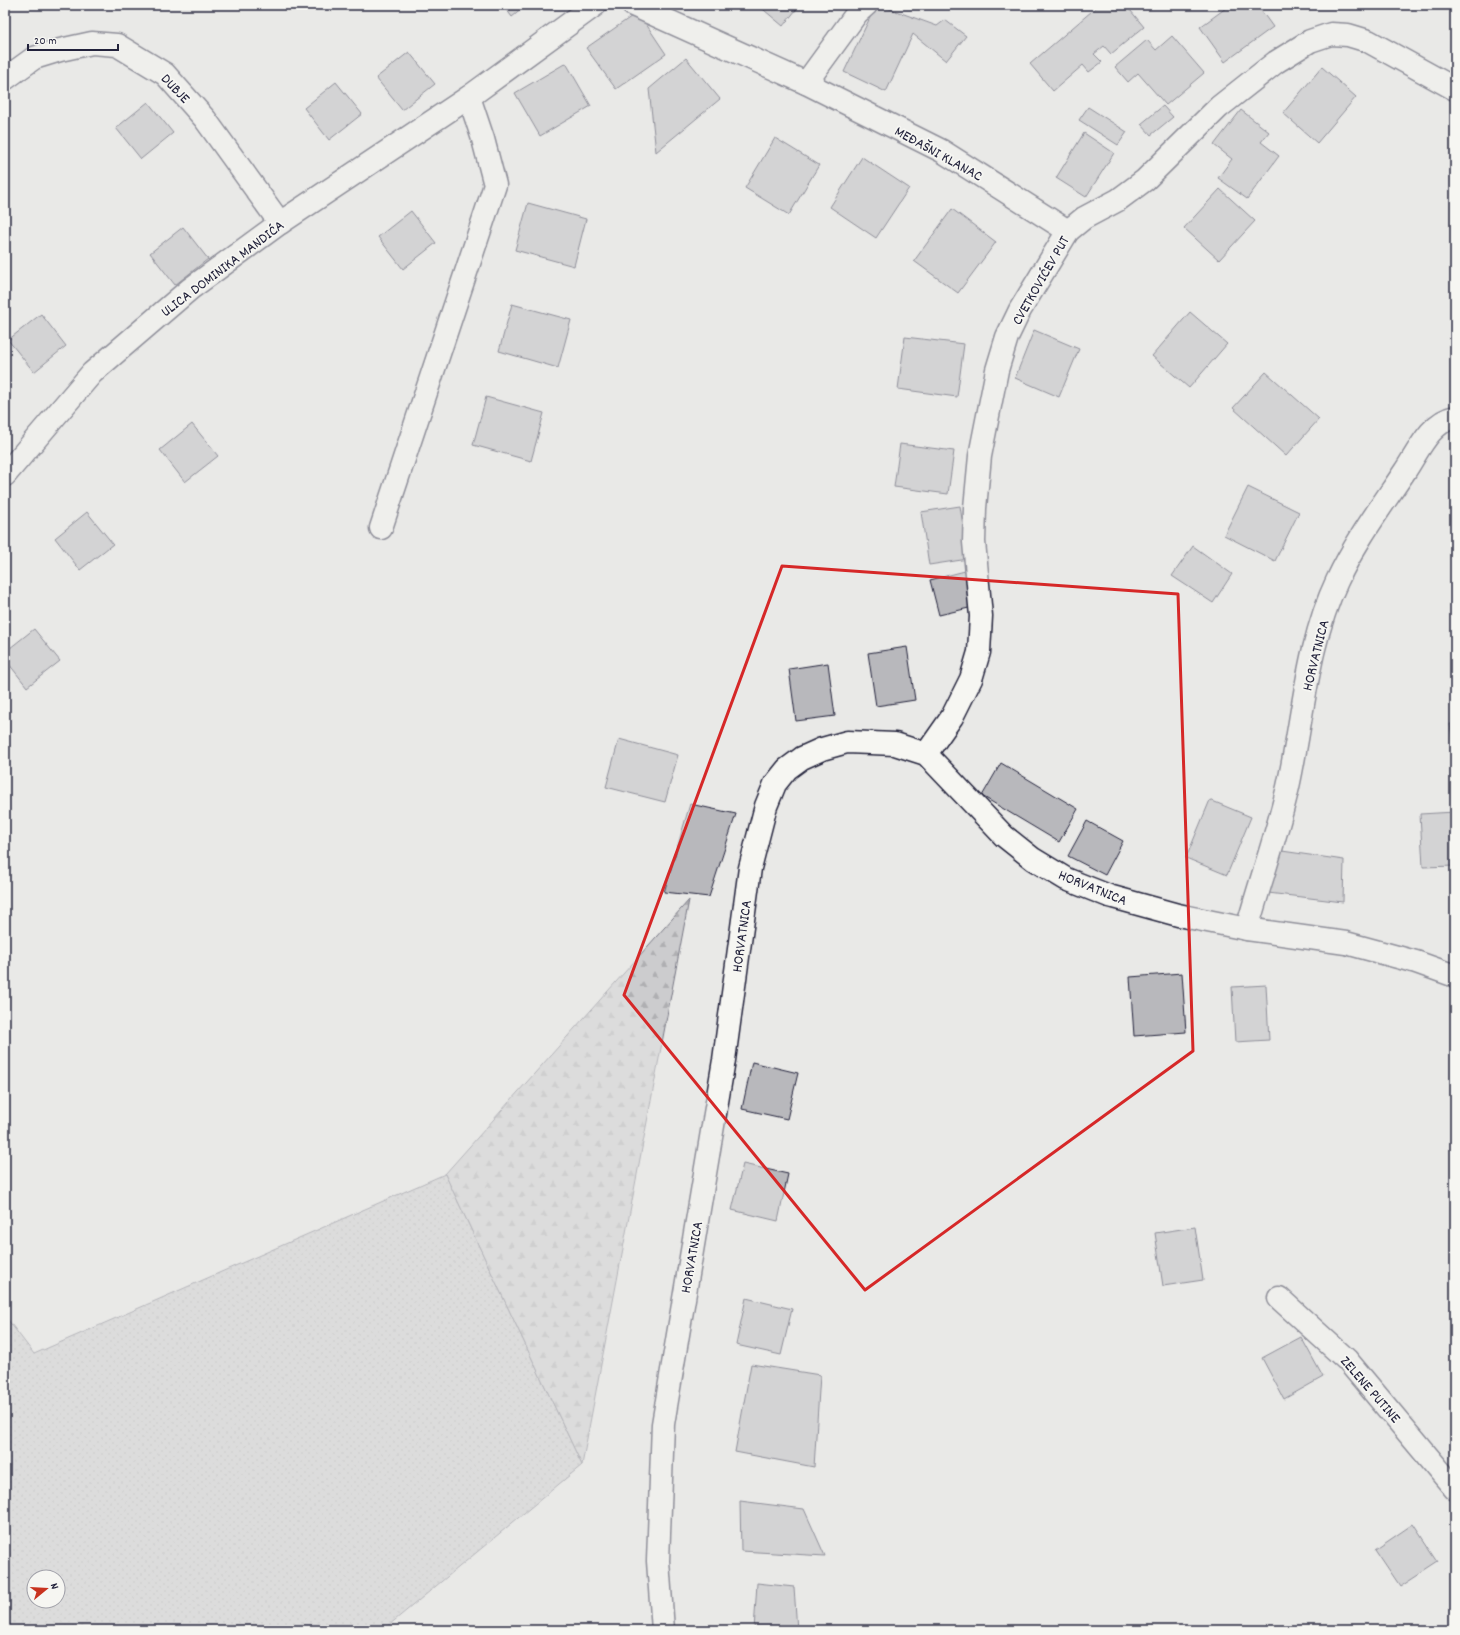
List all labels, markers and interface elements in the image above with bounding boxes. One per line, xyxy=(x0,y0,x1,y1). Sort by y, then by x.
scale bar xyxy=(28,26,118,52)
text: 20 m xyxy=(34,33,57,50)
street label: DUBJE xyxy=(155,69,195,110)
street label: MEĐAŠNI KLANAC xyxy=(890,121,986,188)
street label: ULICA DOMINIKA MANDIĆA xyxy=(157,216,290,323)
street label: CVETKOVIĆEV PUT xyxy=(1007,232,1076,330)
street label: HORVATNICA xyxy=(1297,618,1336,693)
street label: HORVATNICA xyxy=(1054,865,1130,913)
street label: HORVATNICA xyxy=(727,899,759,974)
street label: HORVATNICA xyxy=(676,1220,710,1295)
street label: ZELENE PUTINE xyxy=(1334,1352,1405,1429)
north arrow xyxy=(26,1569,66,1609)
text: N xyxy=(45,1581,62,1592)

